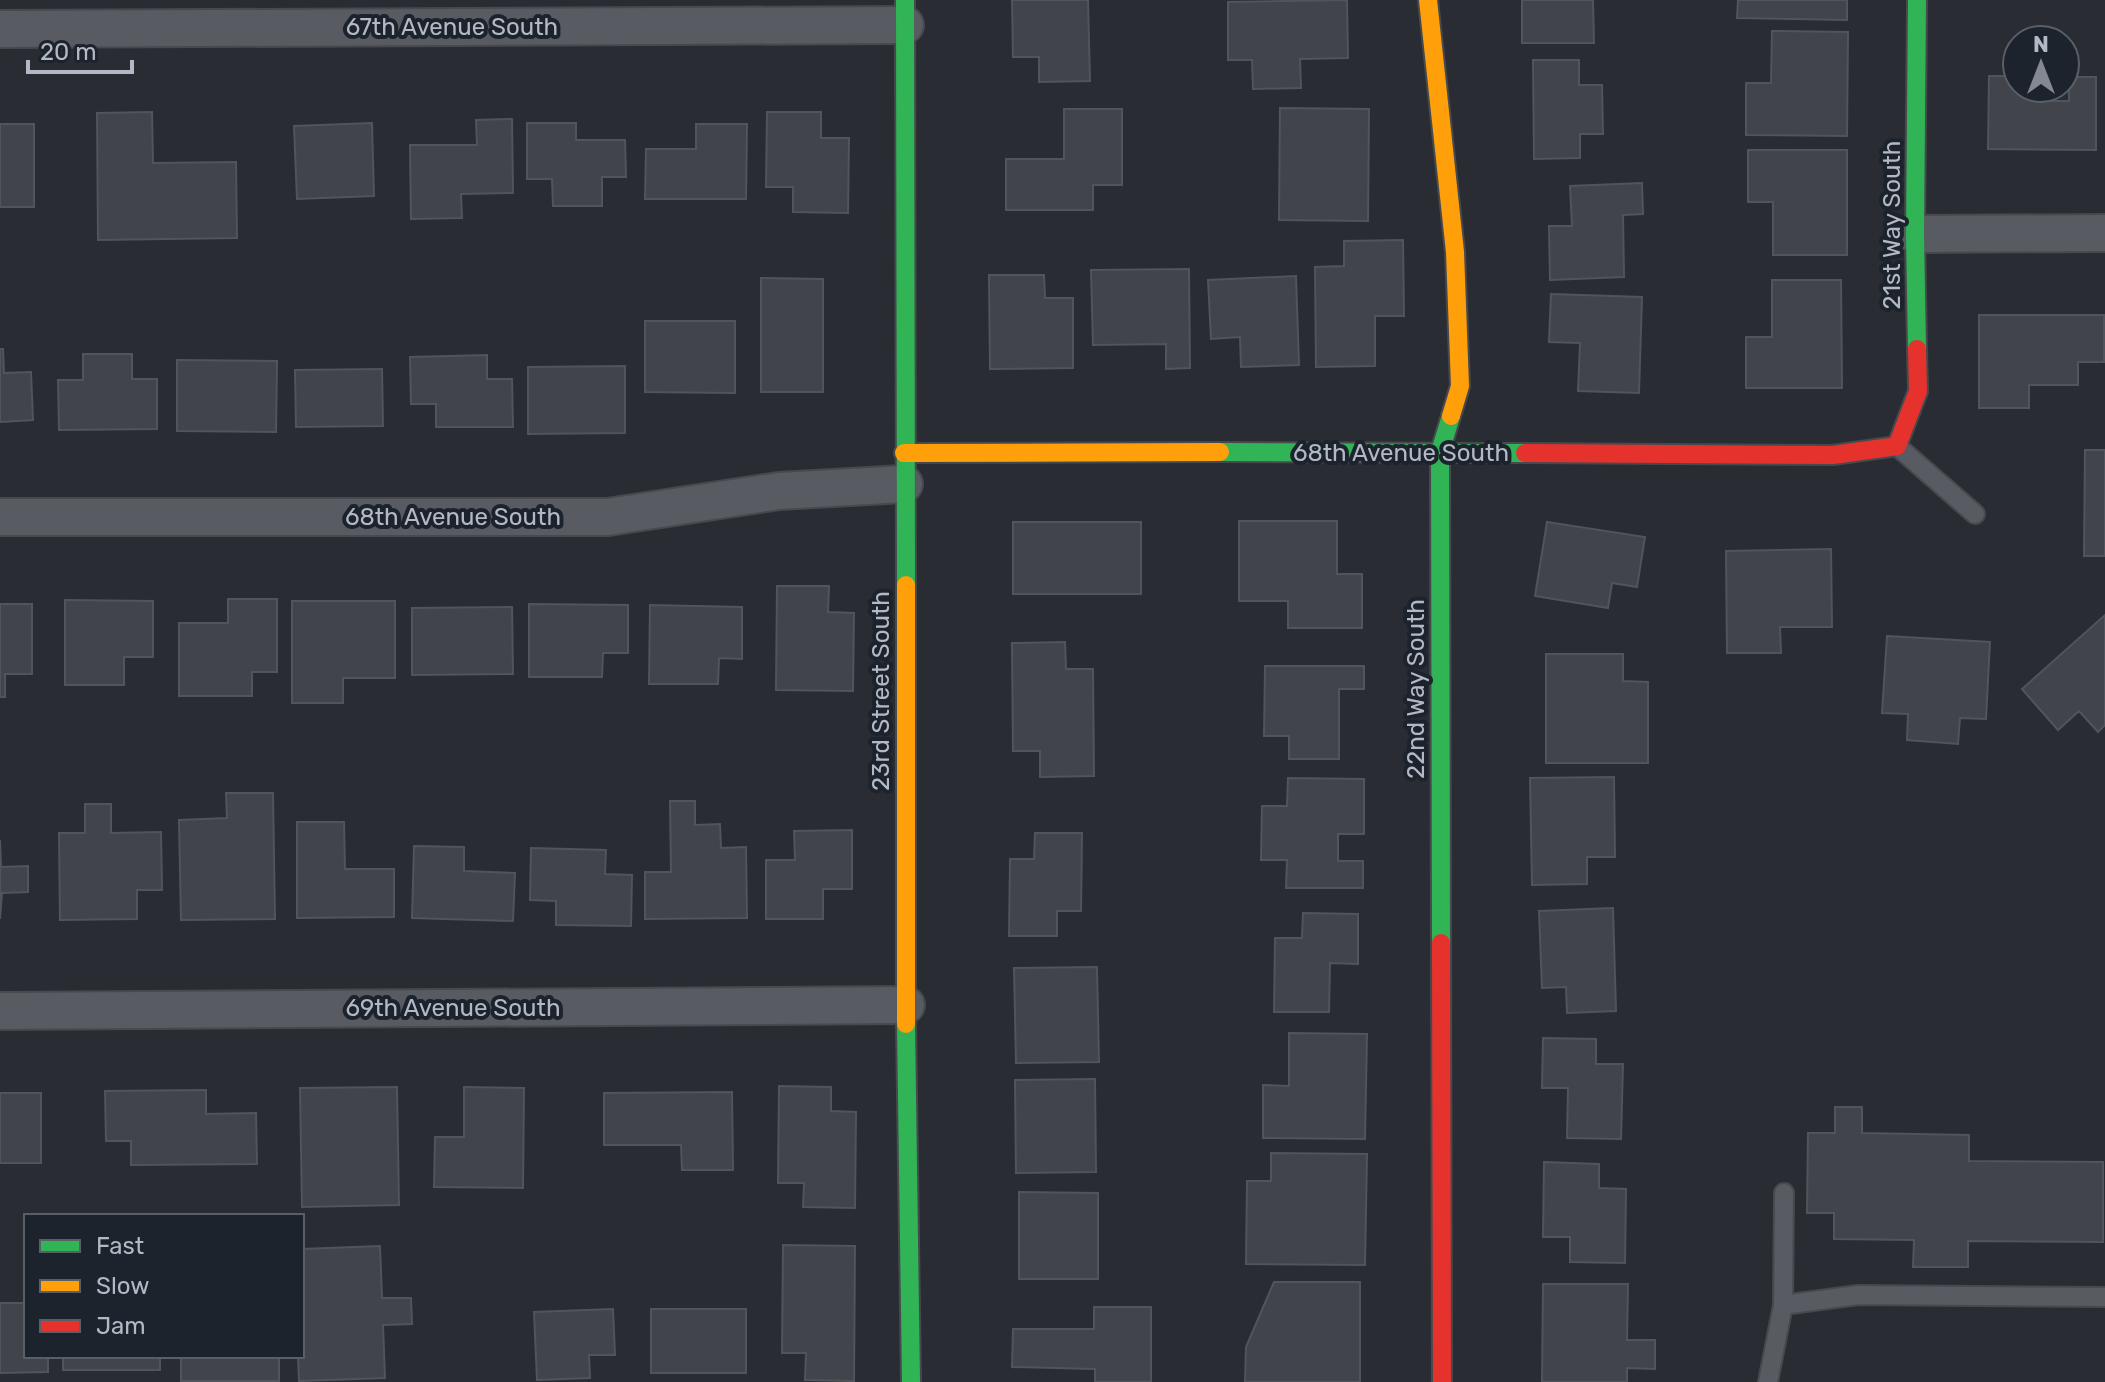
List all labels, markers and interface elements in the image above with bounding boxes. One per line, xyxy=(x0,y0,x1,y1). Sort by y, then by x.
street label: 67th Avenue South xyxy=(346,13,558,41)
scale bar xyxy=(28,24,132,74)
north arrow xyxy=(2001,24,2081,104)
text: N xyxy=(2033,31,2049,58)
text: 20 m xyxy=(40,38,97,66)
street label: 21st Way South xyxy=(1878,141,1906,309)
street label: 68th Avenue South xyxy=(1293,439,1509,467)
street label: 68th Avenue South xyxy=(345,503,561,531)
street label: 23rd Street South xyxy=(867,591,895,791)
street label: 22nd Way South xyxy=(1402,599,1430,779)
street label: 69th Avenue South xyxy=(345,994,561,1022)
legend xyxy=(24,1214,304,1358)
text: Fast xyxy=(96,1232,144,1260)
text: Slow xyxy=(96,1272,149,1300)
text: Jam xyxy=(96,1312,146,1340)

